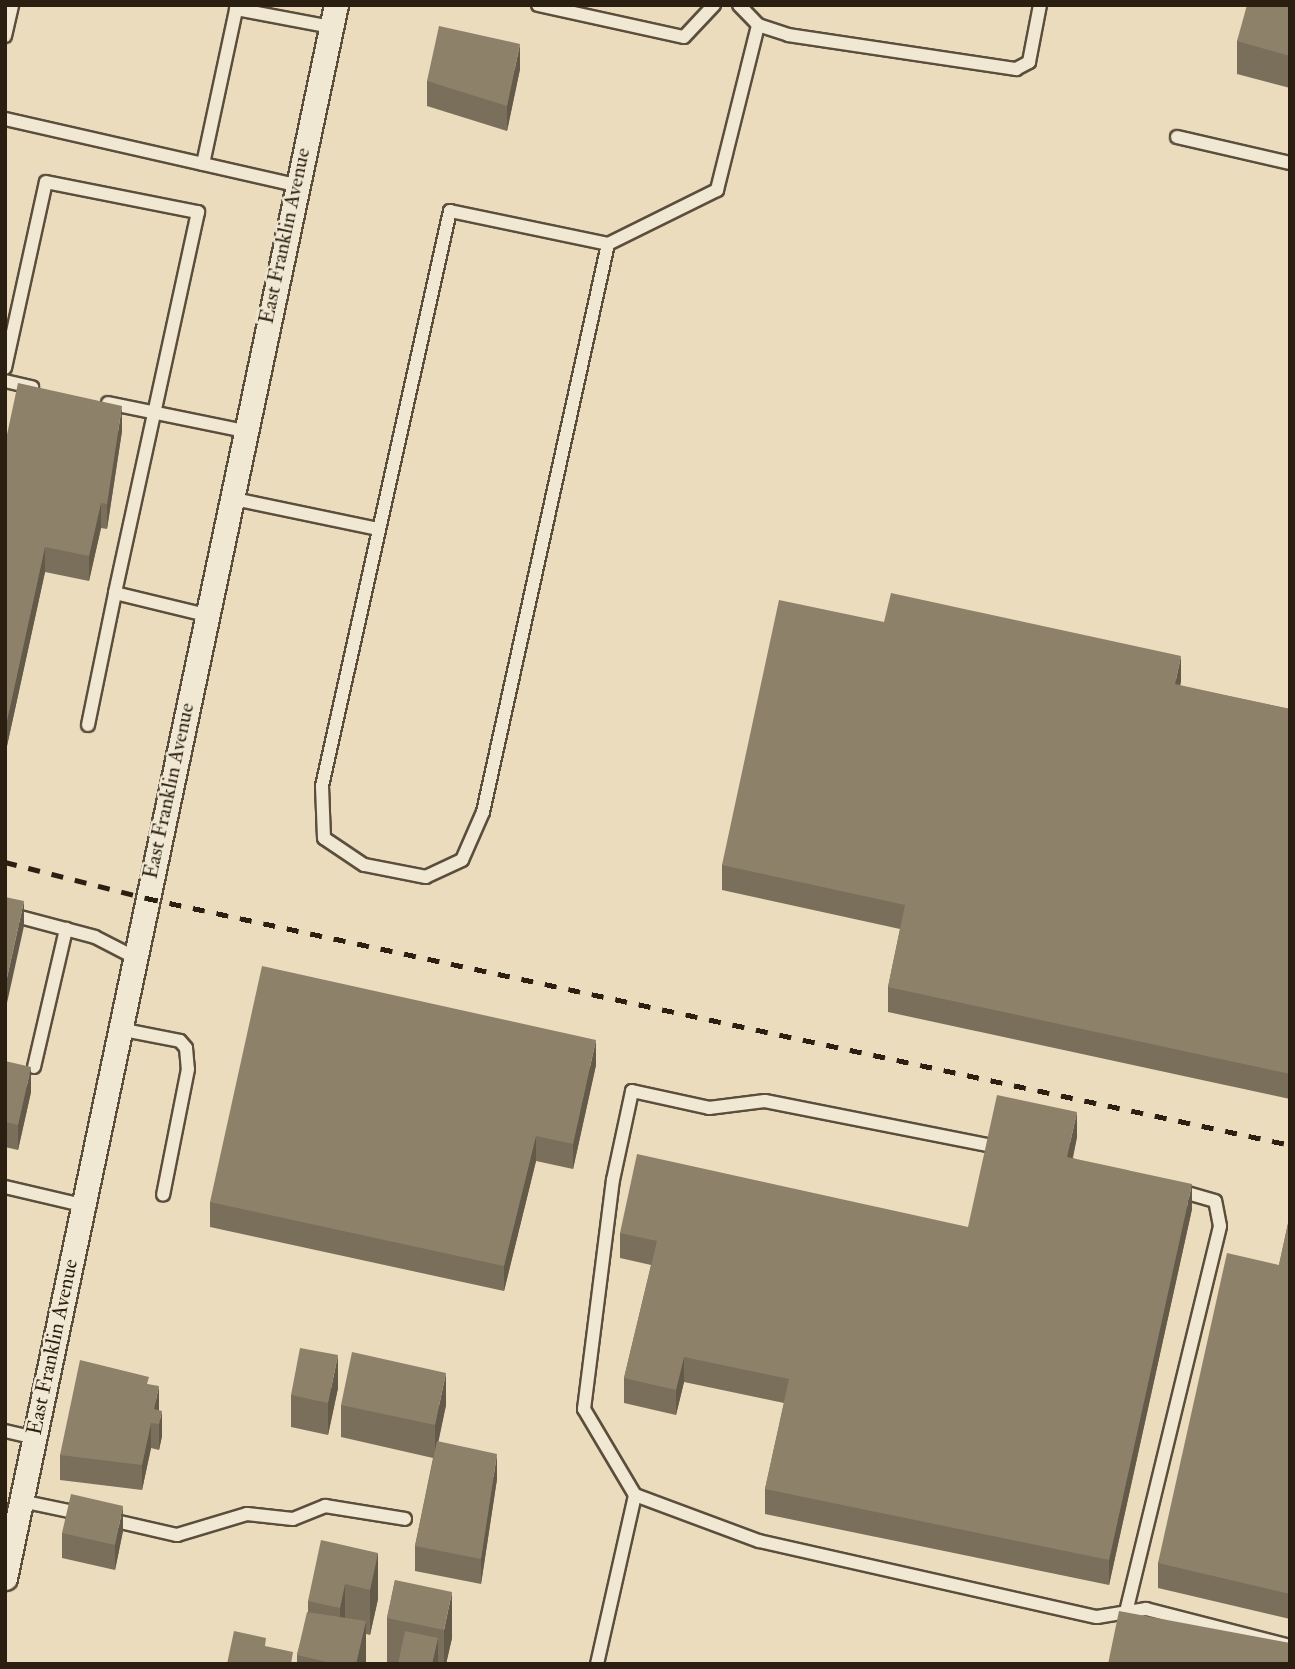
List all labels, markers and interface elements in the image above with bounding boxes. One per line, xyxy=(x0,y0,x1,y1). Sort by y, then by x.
street label: East Franklin Avenue xyxy=(254,146,316,326)
street label: East Franklin Avenue xyxy=(138,701,200,881)
street label: East Franklin Avenue xyxy=(22,1257,84,1437)

